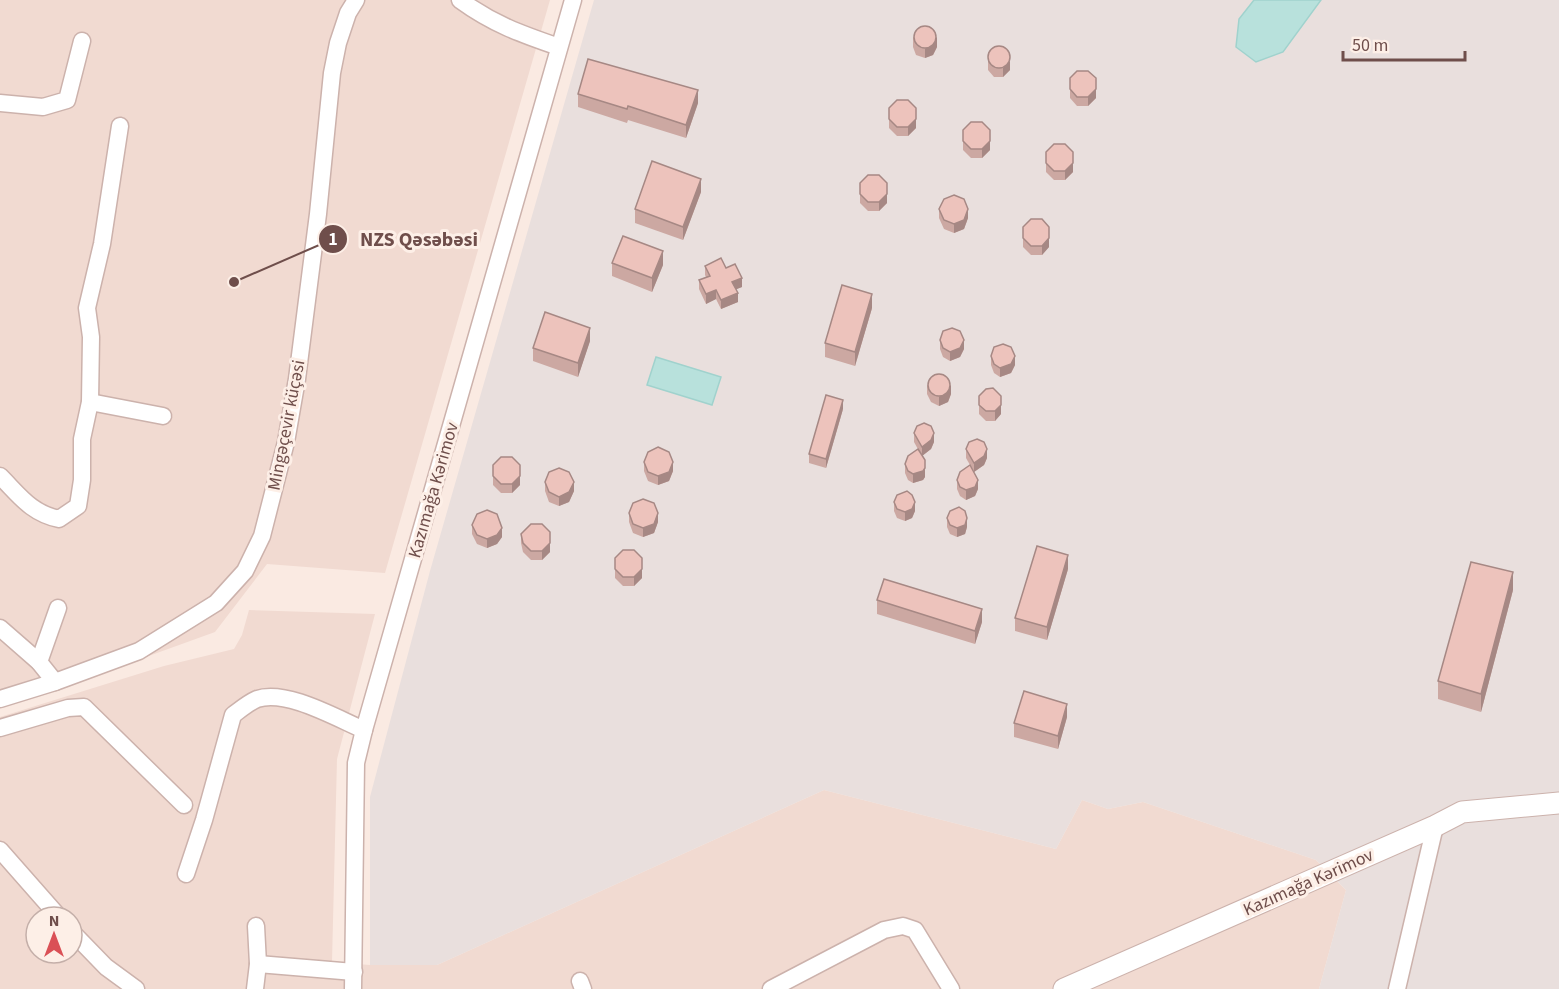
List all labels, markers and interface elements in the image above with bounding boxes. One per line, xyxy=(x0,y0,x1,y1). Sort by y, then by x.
scale bar xyxy=(1343,24,1464,62)
text: 50 m xyxy=(1352,33,1388,58)
callout: NZS Qəsəbəsi xyxy=(318,220,490,258)
text: NZS Qəsəbəsi xyxy=(360,226,478,254)
text: 1 xyxy=(328,227,338,252)
street label: Mingəçevir küçəsi xyxy=(262,358,311,492)
street label: Kazımağa Kərimov xyxy=(402,419,465,561)
street label: Kazımağa Kərimov xyxy=(1239,842,1378,922)
north arrow xyxy=(24,905,84,965)
text: N xyxy=(49,910,59,932)

